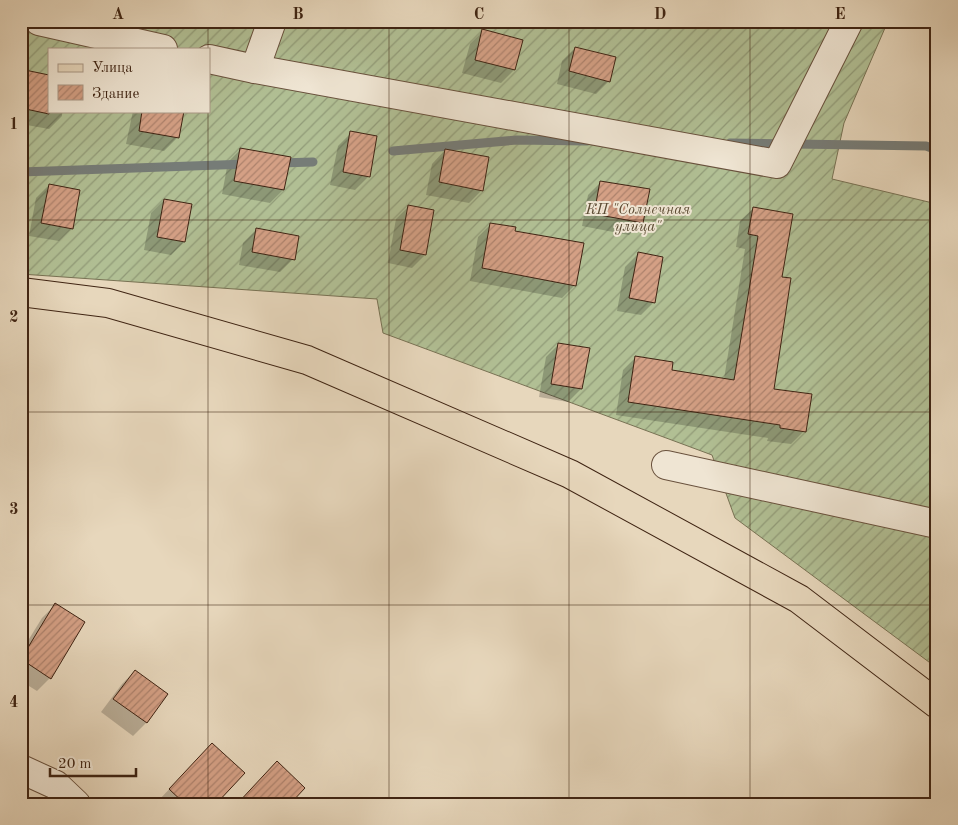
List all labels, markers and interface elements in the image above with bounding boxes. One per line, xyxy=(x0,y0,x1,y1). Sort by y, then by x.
text: A xyxy=(112,7,124,23)
text: B xyxy=(292,7,304,23)
text: C xyxy=(474,7,484,23)
text: D xyxy=(654,7,666,23)
text: E xyxy=(834,7,846,23)
legend xyxy=(48,48,210,112)
text: Улица xyxy=(92,61,133,76)
text: Здание xyxy=(92,87,139,102)
text: 1 xyxy=(9,117,19,133)
park label: КП "Солнечная улица" xyxy=(585,203,690,235)
text: 2 xyxy=(9,310,19,326)
text: 3 xyxy=(9,502,19,518)
text: 4 xyxy=(9,695,19,711)
scale bar xyxy=(50,745,136,777)
text: 20 m xyxy=(58,757,92,772)

